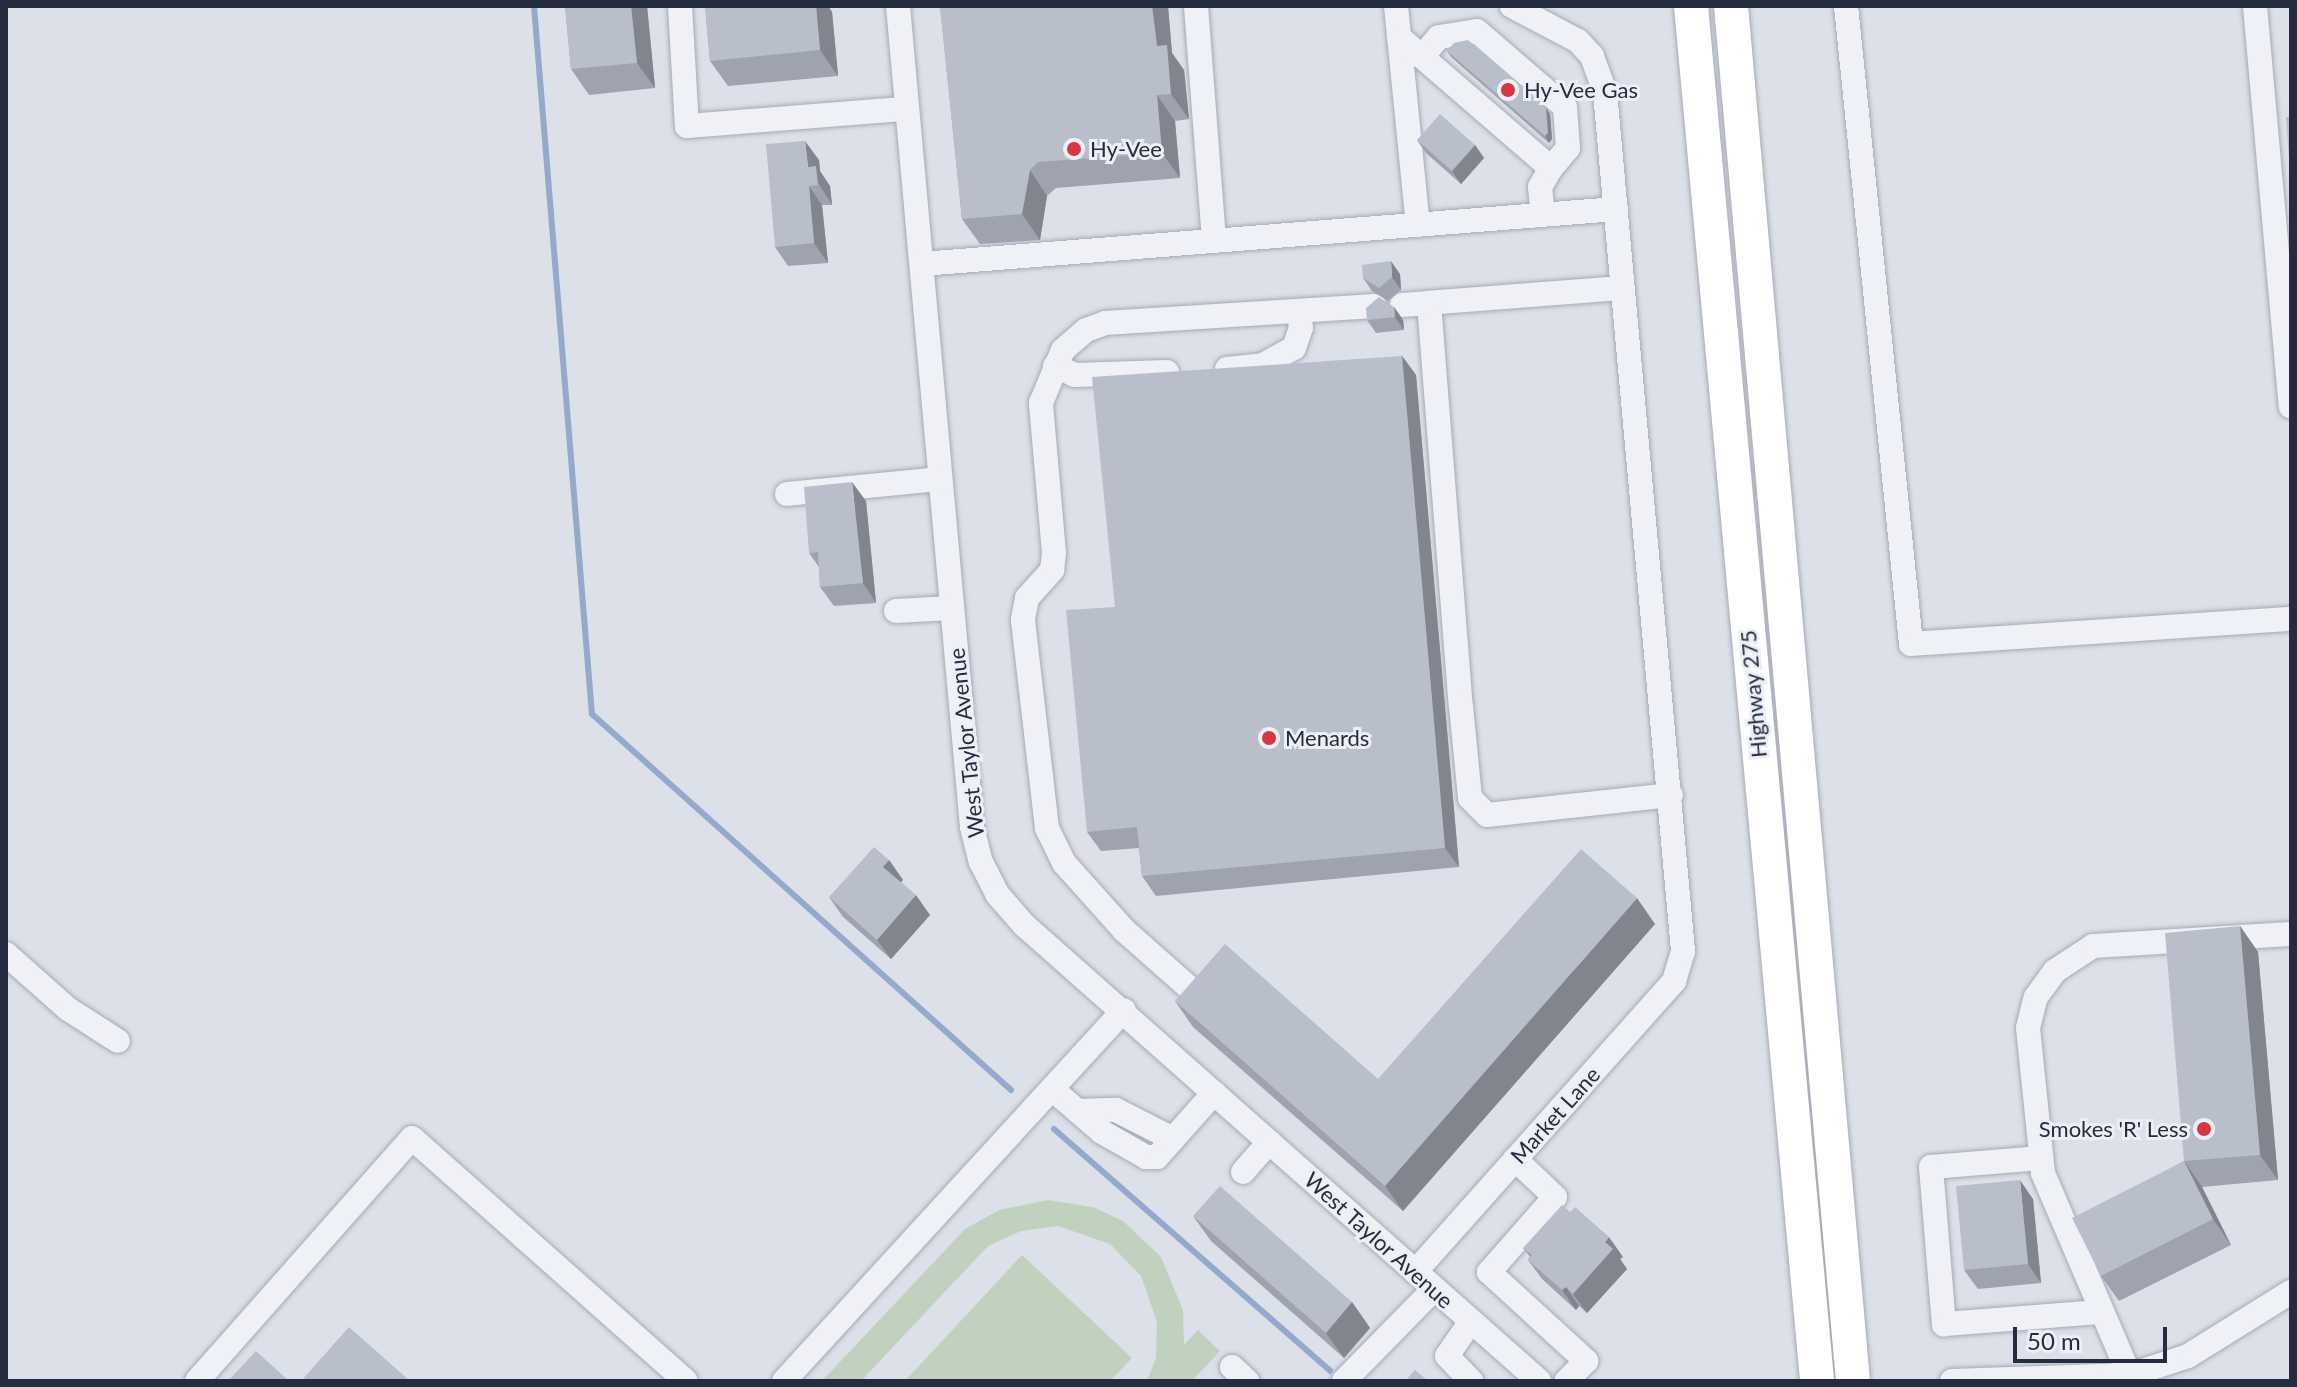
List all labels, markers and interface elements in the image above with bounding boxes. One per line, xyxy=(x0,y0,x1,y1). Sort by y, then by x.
place label: Hy-Vee Gas xyxy=(1524,77,1638,103)
marker: Hy-Vee Gas xyxy=(1499,81,1517,99)
place label: Hy-Vee xyxy=(1090,136,1162,162)
marker: Hy-Vee xyxy=(1065,140,1083,158)
street label: Highway 275 xyxy=(1734,629,1772,759)
street label: West Taylor Avenue xyxy=(943,646,989,840)
place label: Menards xyxy=(1285,725,1369,751)
marker: Menards xyxy=(1260,729,1278,747)
street label: Market Lane xyxy=(1505,1061,1605,1169)
place label: Smokes 'R' Less xyxy=(2039,1116,2188,1142)
marker: Smokes 'R' Less xyxy=(2195,1120,2213,1138)
street label: West Taylor Avenue xyxy=(1299,1166,1459,1314)
scale bar xyxy=(2017,1311,2171,1361)
text: 50 m xyxy=(2027,1326,2081,1355)

